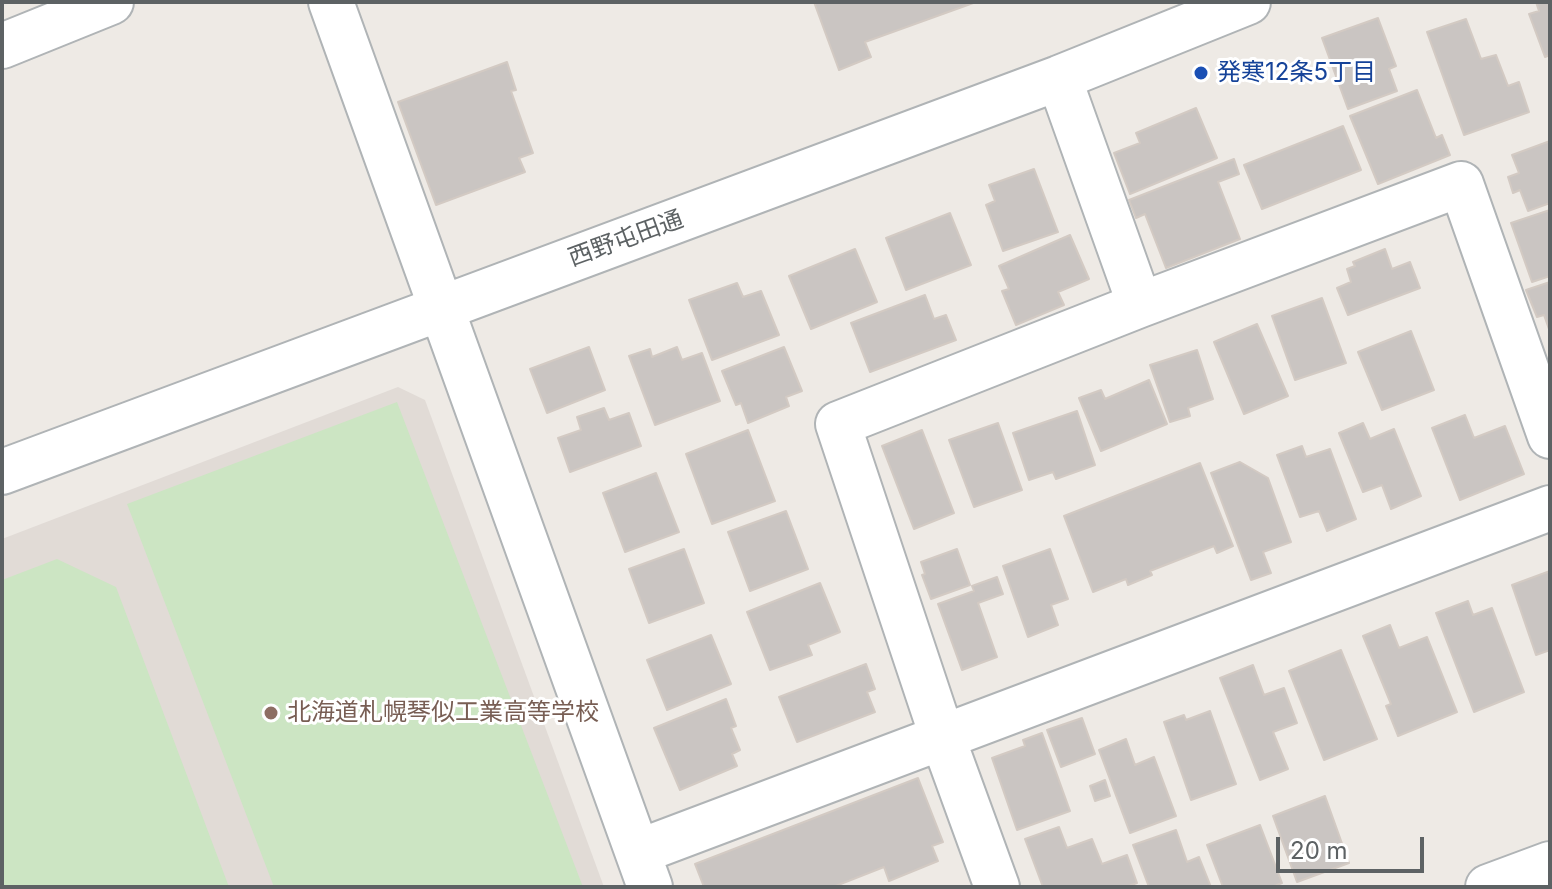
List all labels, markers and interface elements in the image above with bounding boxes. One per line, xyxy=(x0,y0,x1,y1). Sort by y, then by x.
place label: 発寒12条5丁目 xyxy=(1217,59,1376,87)
marker: 発寒12条5丁目 xyxy=(1192,64,1210,82)
street label: 西野屯田通 xyxy=(565,205,687,273)
place label: 北海道札幌琴似工業高等学校 xyxy=(287,699,599,727)
marker: 北海道札幌琴似工業高等学校 xyxy=(262,704,280,722)
scale bar xyxy=(1280,821,1428,871)
text: 20 m xyxy=(1290,836,1348,865)

